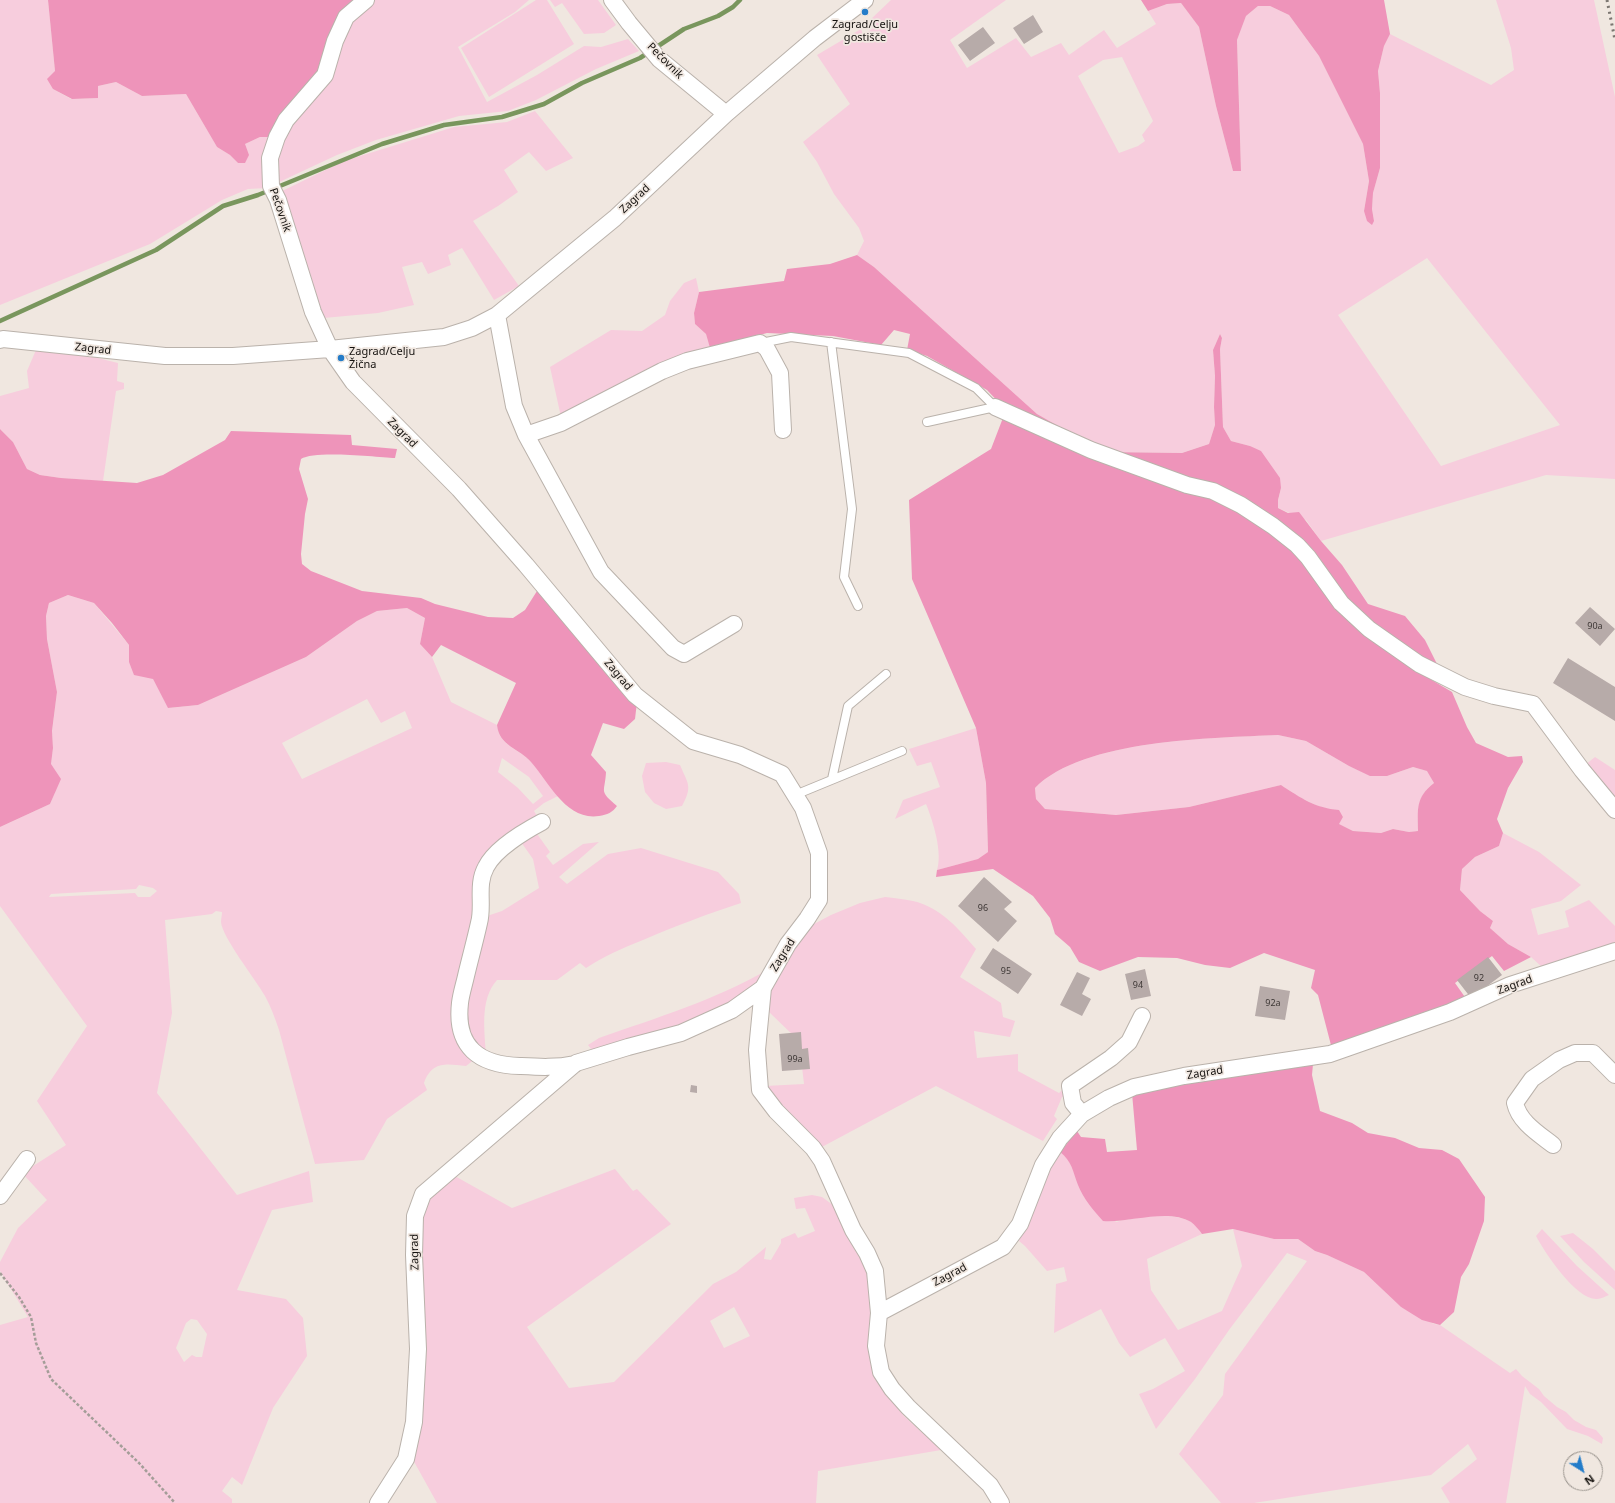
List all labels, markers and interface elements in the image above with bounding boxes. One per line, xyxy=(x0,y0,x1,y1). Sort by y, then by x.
marker: Zagrad/Celju gostišče xyxy=(860,7,870,17)
place label: Zagrad/Celju gostišče xyxy=(832,18,898,44)
street label: Pečovnik xyxy=(644,40,686,82)
street label: Zagrad xyxy=(617,182,653,216)
street label: Pečovnik xyxy=(266,186,294,234)
street label: Zagrad xyxy=(74,341,112,357)
place label: Zagrad/Celju Žična xyxy=(349,345,415,371)
marker: Zagrad/Celju Žična xyxy=(336,353,346,363)
street label: Zagrad xyxy=(384,415,420,451)
house number: 90a xyxy=(1587,621,1603,631)
street label: Zagrad xyxy=(601,657,635,693)
house number: 96 xyxy=(978,903,988,913)
street label: Zagrad xyxy=(768,936,798,974)
house number: 95 xyxy=(1001,966,1011,976)
house number: 92 xyxy=(1474,973,1484,983)
street label: Zagrad xyxy=(1496,973,1534,997)
house number: 94 xyxy=(1133,980,1143,990)
house number: 92a xyxy=(1265,998,1281,1008)
house number: 99a xyxy=(787,1054,803,1064)
street label: Zagrad xyxy=(1186,1064,1224,1082)
street label: Zagrad xyxy=(408,1234,422,1270)
street label: Zagrad xyxy=(931,1261,969,1289)
north arrow xyxy=(1563,1451,1603,1491)
text: N xyxy=(1582,1472,1598,1489)

